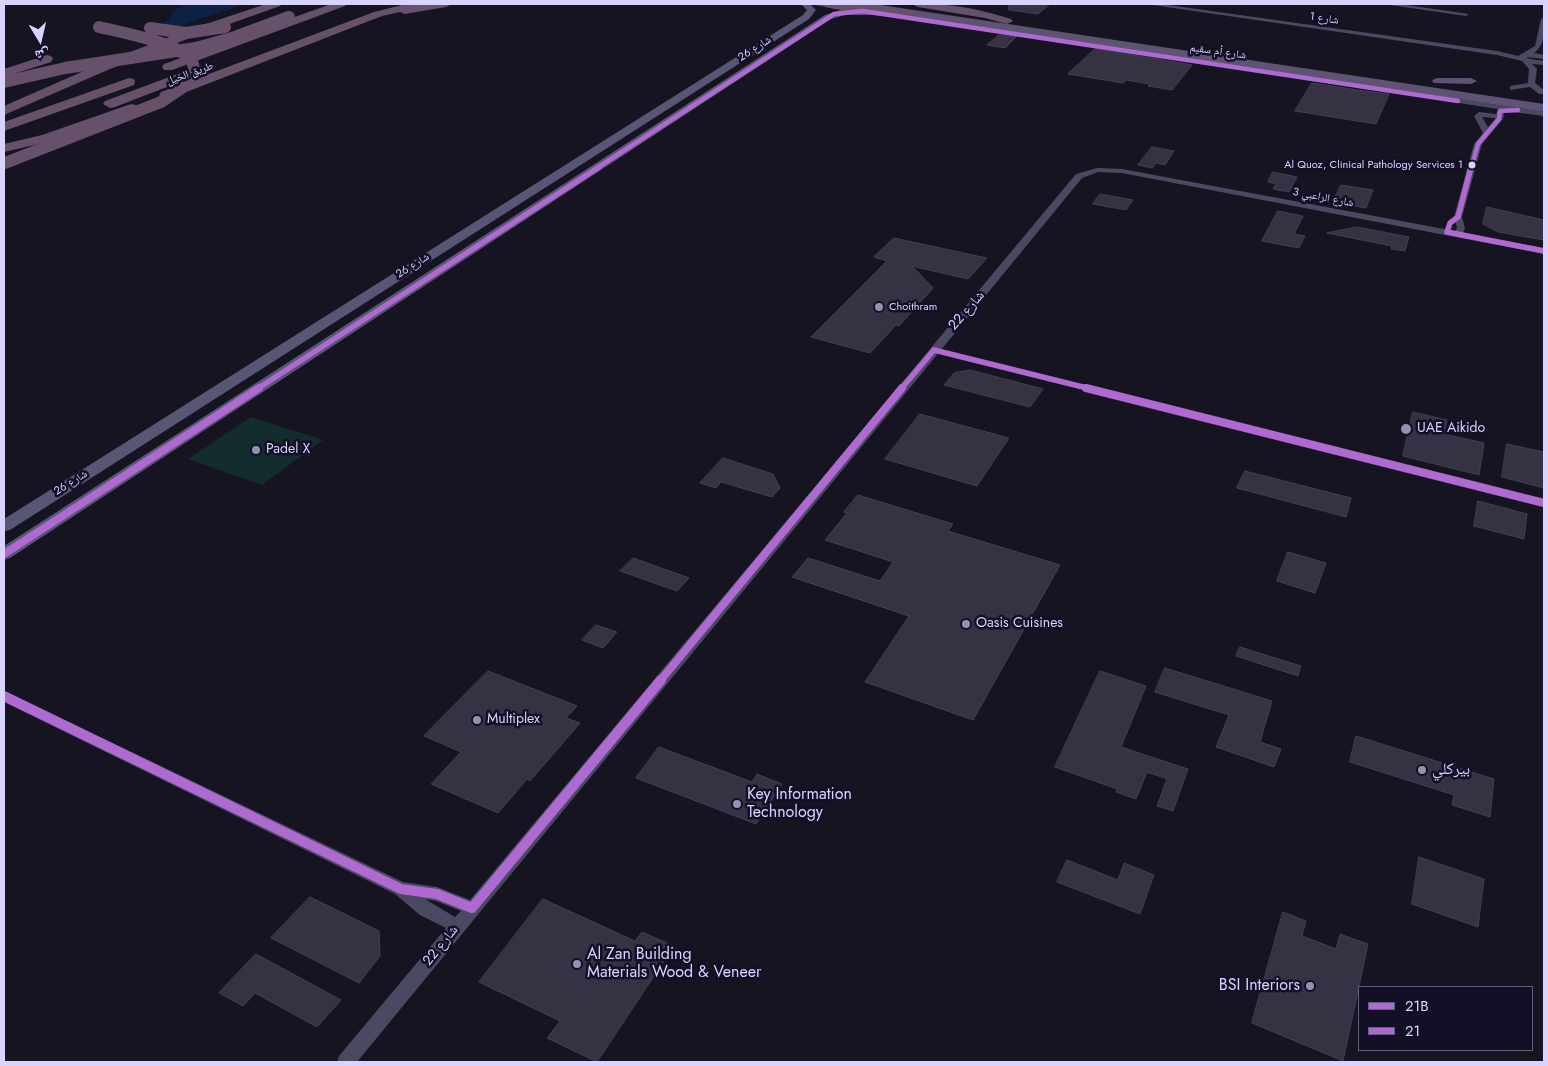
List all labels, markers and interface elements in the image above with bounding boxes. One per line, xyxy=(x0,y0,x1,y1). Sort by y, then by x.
street label: شارع 1 xyxy=(1309,10,1339,28)
north arrow xyxy=(15,15,65,65)
street label: شارع 26 xyxy=(736,33,774,65)
street label: شارع أم سقيم xyxy=(1189,42,1247,62)
text: ش xyxy=(33,44,51,66)
street label: طريق الخيل xyxy=(165,59,215,89)
place label: Al Quoz, Clinical Pathology Services 1 xyxy=(1284,158,1463,172)
marker: Al Quoz, Clinical Pathology Services 1 xyxy=(1467,160,1477,170)
street label: شارع الراعبي 3 xyxy=(1291,186,1355,210)
street label: شارع 26 xyxy=(394,251,432,281)
street label: شارع 22 xyxy=(945,288,989,334)
place label: Choithram xyxy=(889,300,937,314)
marker: Choithram xyxy=(873,301,885,313)
place label: UAE Aikido xyxy=(1417,421,1485,437)
marker: UAE Aikido xyxy=(1399,422,1413,436)
place label: Padel X xyxy=(266,442,310,458)
marker: Padel X xyxy=(250,444,262,456)
street label: شارع 26 xyxy=(52,468,90,498)
place label: Oasis Cuisines xyxy=(976,616,1063,632)
marker: Oasis Cuisines xyxy=(960,618,972,630)
place label: Multiplex xyxy=(487,712,540,728)
marker: Multiplex xyxy=(471,714,483,726)
place label: بيركلي xyxy=(1432,760,1470,780)
marker: بيركلي xyxy=(1416,764,1428,776)
place label: Key Information Technology xyxy=(747,785,852,823)
marker: Key Information Technology xyxy=(731,798,743,810)
street label: شارع 22 xyxy=(420,923,462,969)
place label: Al Zan Building Materials Wood & Veneer xyxy=(587,945,761,983)
marker: Al Zan Building Materials Wood & Veneer xyxy=(571,958,583,970)
place label: BSI Interiors xyxy=(1219,976,1300,996)
marker: BSI Interiors xyxy=(1304,980,1316,992)
legend xyxy=(1358,986,1533,1051)
text: 21B xyxy=(1405,995,1429,1017)
text: 21 xyxy=(1405,1020,1420,1042)

